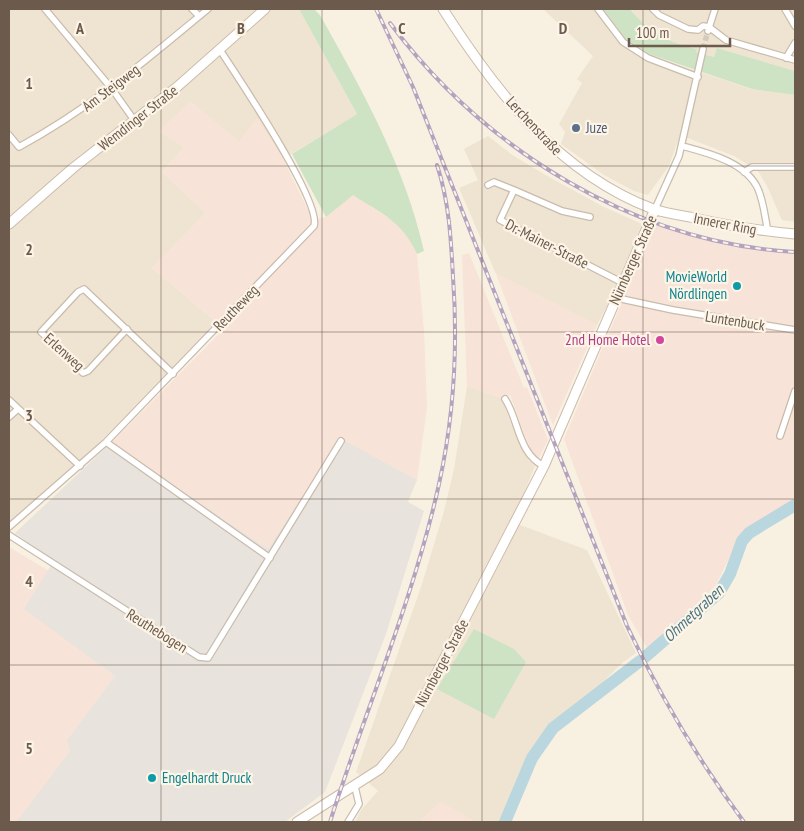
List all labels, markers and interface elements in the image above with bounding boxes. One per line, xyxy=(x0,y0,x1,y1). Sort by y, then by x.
scale bar xyxy=(629,15,730,47)
text: A xyxy=(75,18,85,38)
text: B xyxy=(237,18,245,38)
text: C xyxy=(398,18,406,38)
text: D xyxy=(559,18,568,38)
text: 100 m xyxy=(636,23,669,42)
street label: Am Steigweg xyxy=(78,60,143,116)
text: 1 xyxy=(25,73,33,93)
street label: Wemdinger Straße xyxy=(94,81,181,155)
street label: Lerchenstraße xyxy=(502,92,566,159)
place label: Juze xyxy=(585,118,608,137)
marker: Juze xyxy=(570,122,582,134)
street label: Innerer Ring xyxy=(692,208,758,239)
street label: Nürnberger Straße xyxy=(604,212,661,308)
street label: Dr.-Mainer-Straße xyxy=(502,214,592,273)
text: 2 xyxy=(25,239,33,259)
place label: MovieWorld Nördlingen xyxy=(666,267,727,303)
street label: Reutheweg xyxy=(209,280,262,335)
marker: MovieWorld Nördlingen xyxy=(731,280,743,292)
street label: Luntenbuck xyxy=(704,306,766,335)
street label: Erlenweg xyxy=(40,328,89,375)
place label: 2nd Home Hotel xyxy=(565,330,650,349)
marker: 2nd Home Hotel xyxy=(654,334,666,346)
text: 3 xyxy=(25,405,33,425)
text: 4 xyxy=(25,571,33,591)
water label: Ohmetgraben xyxy=(659,579,728,646)
street label: Reuthebogen xyxy=(123,604,191,657)
street label: Nürnberger Straße xyxy=(411,616,473,710)
text: 5 xyxy=(25,738,33,758)
place label: Engelhardt Druck xyxy=(162,768,252,787)
marker: Engelhardt Druck xyxy=(146,772,158,784)

